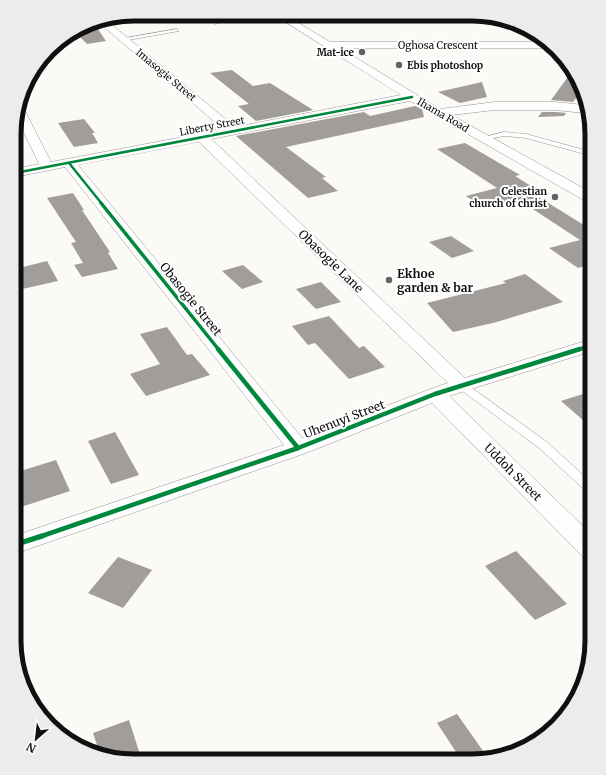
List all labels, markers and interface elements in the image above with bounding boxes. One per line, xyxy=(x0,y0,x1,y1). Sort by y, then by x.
street label: Oghosa Crescent xyxy=(398,39,478,52)
street label: Imasogie Street xyxy=(133,46,199,104)
place label: Mat-ice xyxy=(317,46,355,59)
marker: Mat-ice xyxy=(357,47,367,57)
place label: Ebis photoshop xyxy=(407,59,484,72)
marker: Ebis photoshop xyxy=(394,60,404,70)
street label: Ihama Road xyxy=(415,95,471,135)
street label: Liberty Street xyxy=(178,113,246,139)
place label: Celestian church of christ xyxy=(469,185,547,210)
marker: Celestian church of christ xyxy=(550,192,560,202)
street label: Obasogie Lane xyxy=(295,226,367,296)
street label: Obasogie Street xyxy=(157,259,225,339)
place label: Ekhoe garden & bar xyxy=(397,266,473,295)
marker: Ekhoe garden & bar xyxy=(384,275,394,285)
street label: Uhenuyi Street xyxy=(301,396,387,441)
street label: Uddoh Street xyxy=(481,440,545,504)
north arrow xyxy=(16,719,56,759)
text: N xyxy=(24,739,38,756)

